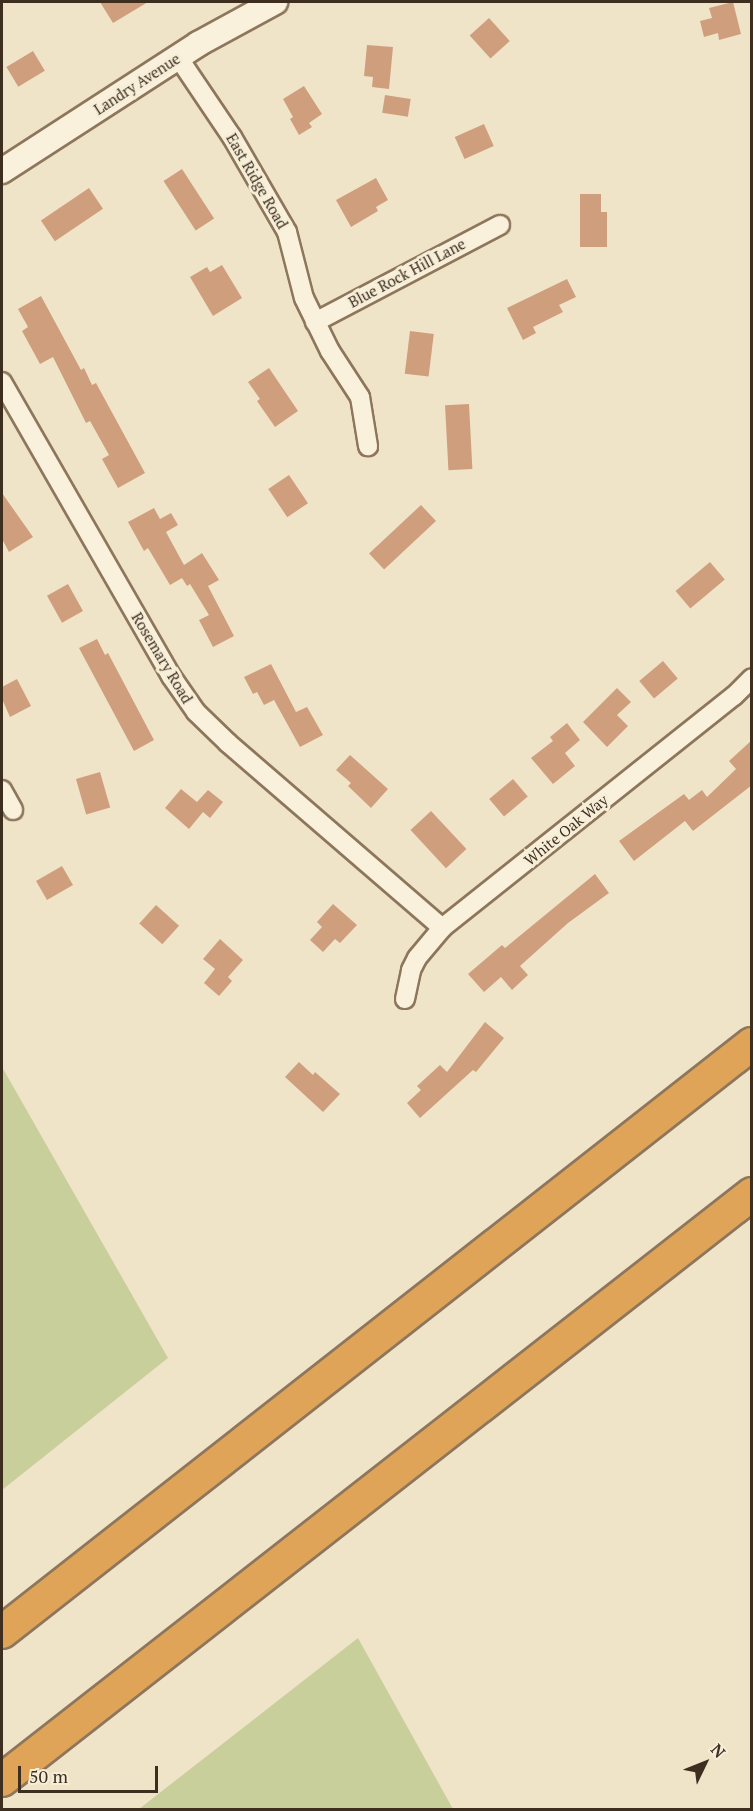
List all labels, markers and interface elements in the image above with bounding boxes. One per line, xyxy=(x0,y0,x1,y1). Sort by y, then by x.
street label: Landry Avenue xyxy=(90,49,184,119)
street label: East Ridge Road xyxy=(222,130,292,232)
street label: Blue Rock Hill Lane xyxy=(345,235,469,311)
street label: Rosemary Road xyxy=(128,609,196,707)
street label: White Oak Way xyxy=(521,791,611,869)
north arrow xyxy=(675,1733,735,1793)
text: N xyxy=(706,1739,730,1763)
scale bar xyxy=(21,1754,160,1792)
text: 50 m xyxy=(29,1764,68,1788)

